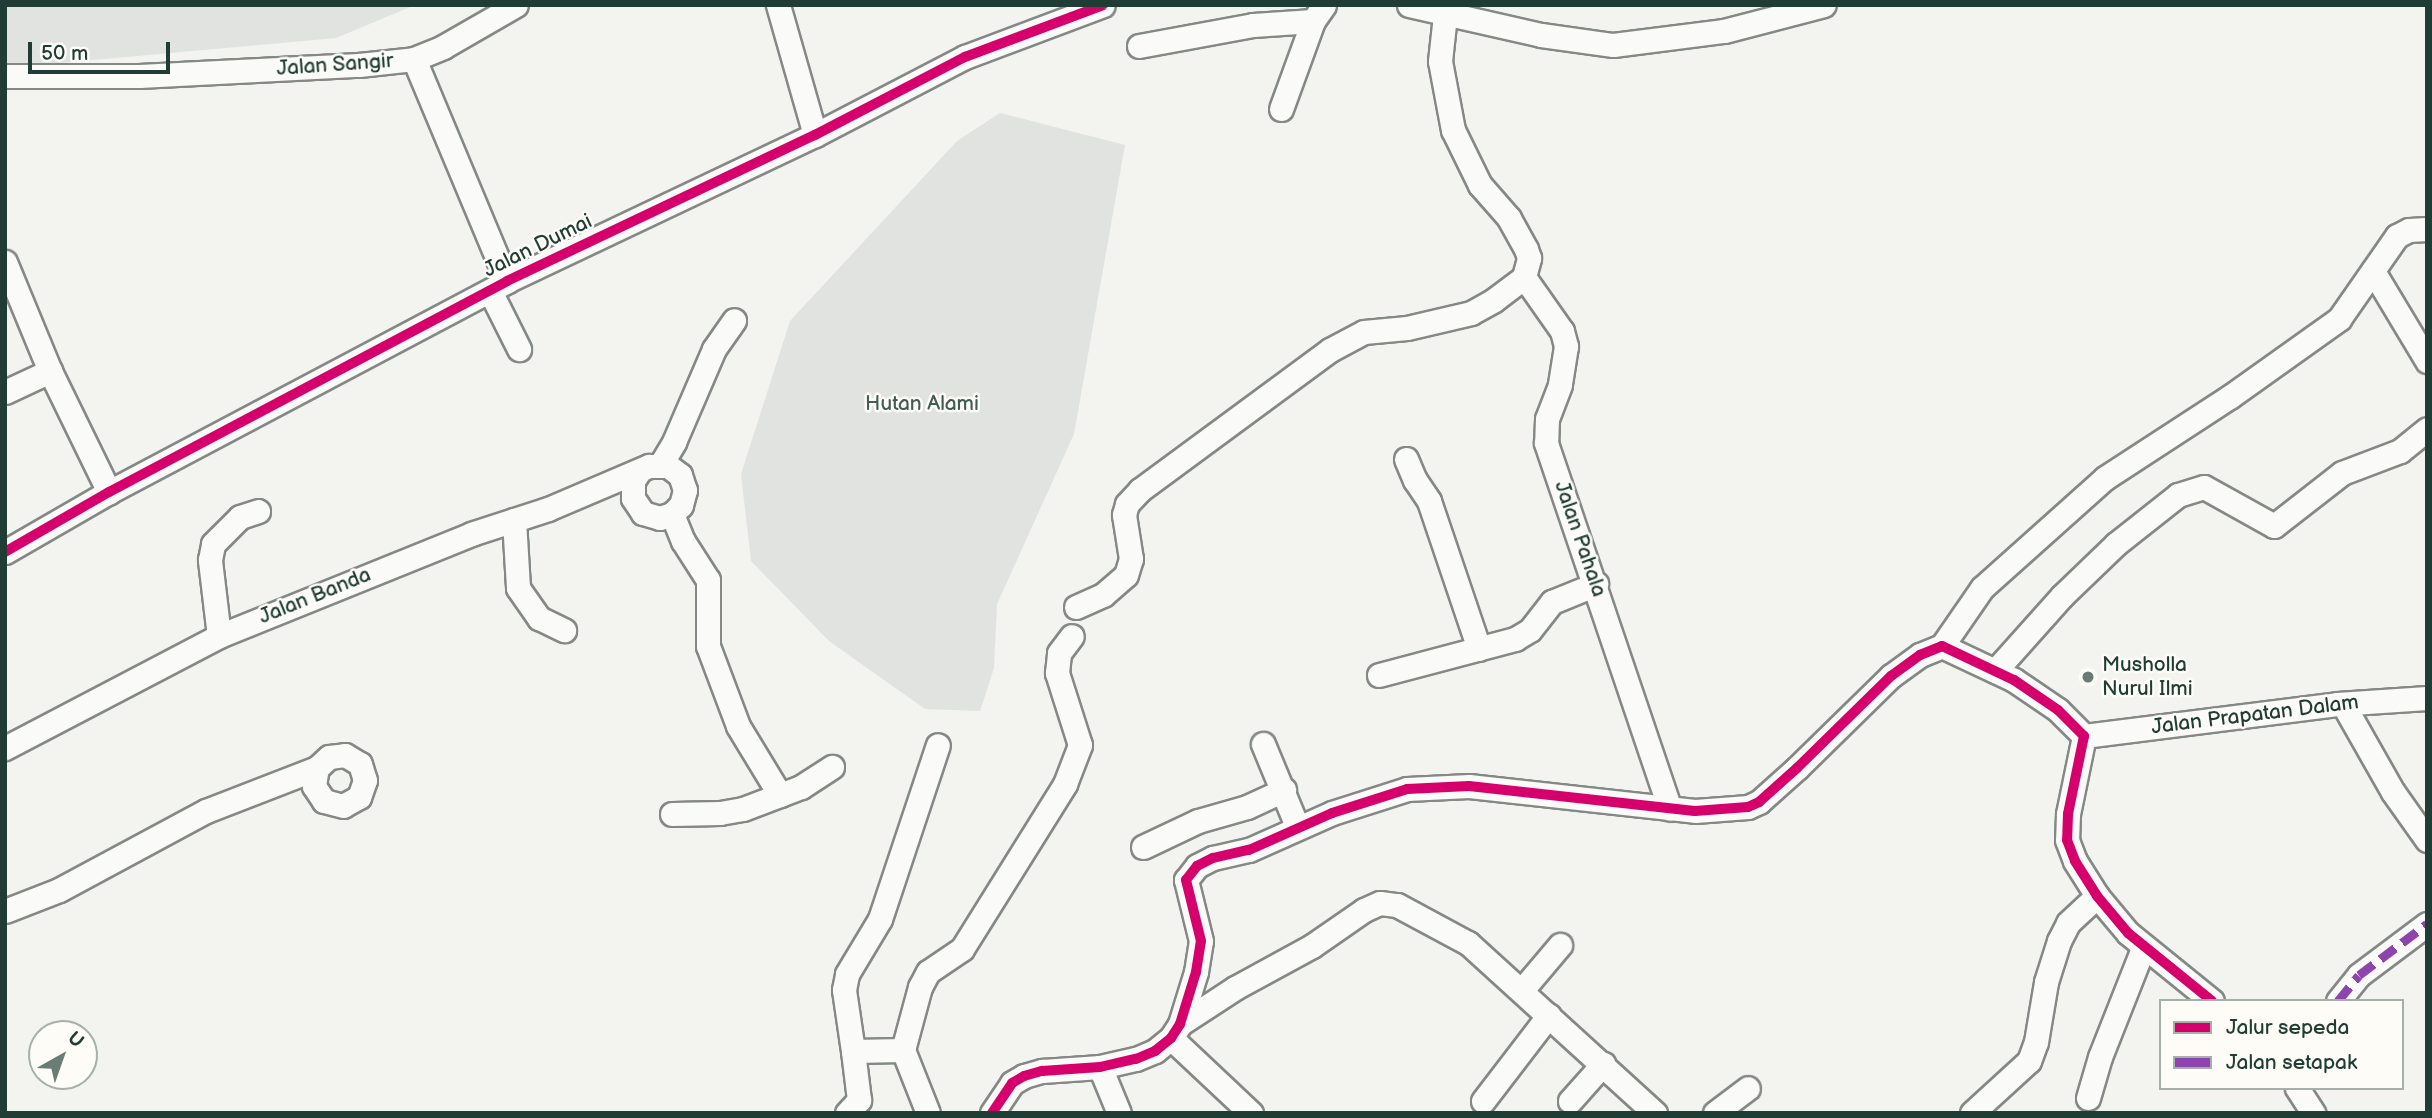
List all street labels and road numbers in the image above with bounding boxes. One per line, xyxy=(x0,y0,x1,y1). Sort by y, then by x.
street label: Jalan Sangir xyxy=(276,48,394,82)
street label: Jalan Dumai xyxy=(480,209,596,283)
street label: Jalan Pahala xyxy=(1548,478,1612,600)
street label: Jalan Banda xyxy=(255,562,375,630)
street label: Jalan Prapatan Dalam xyxy=(2150,690,2360,740)

